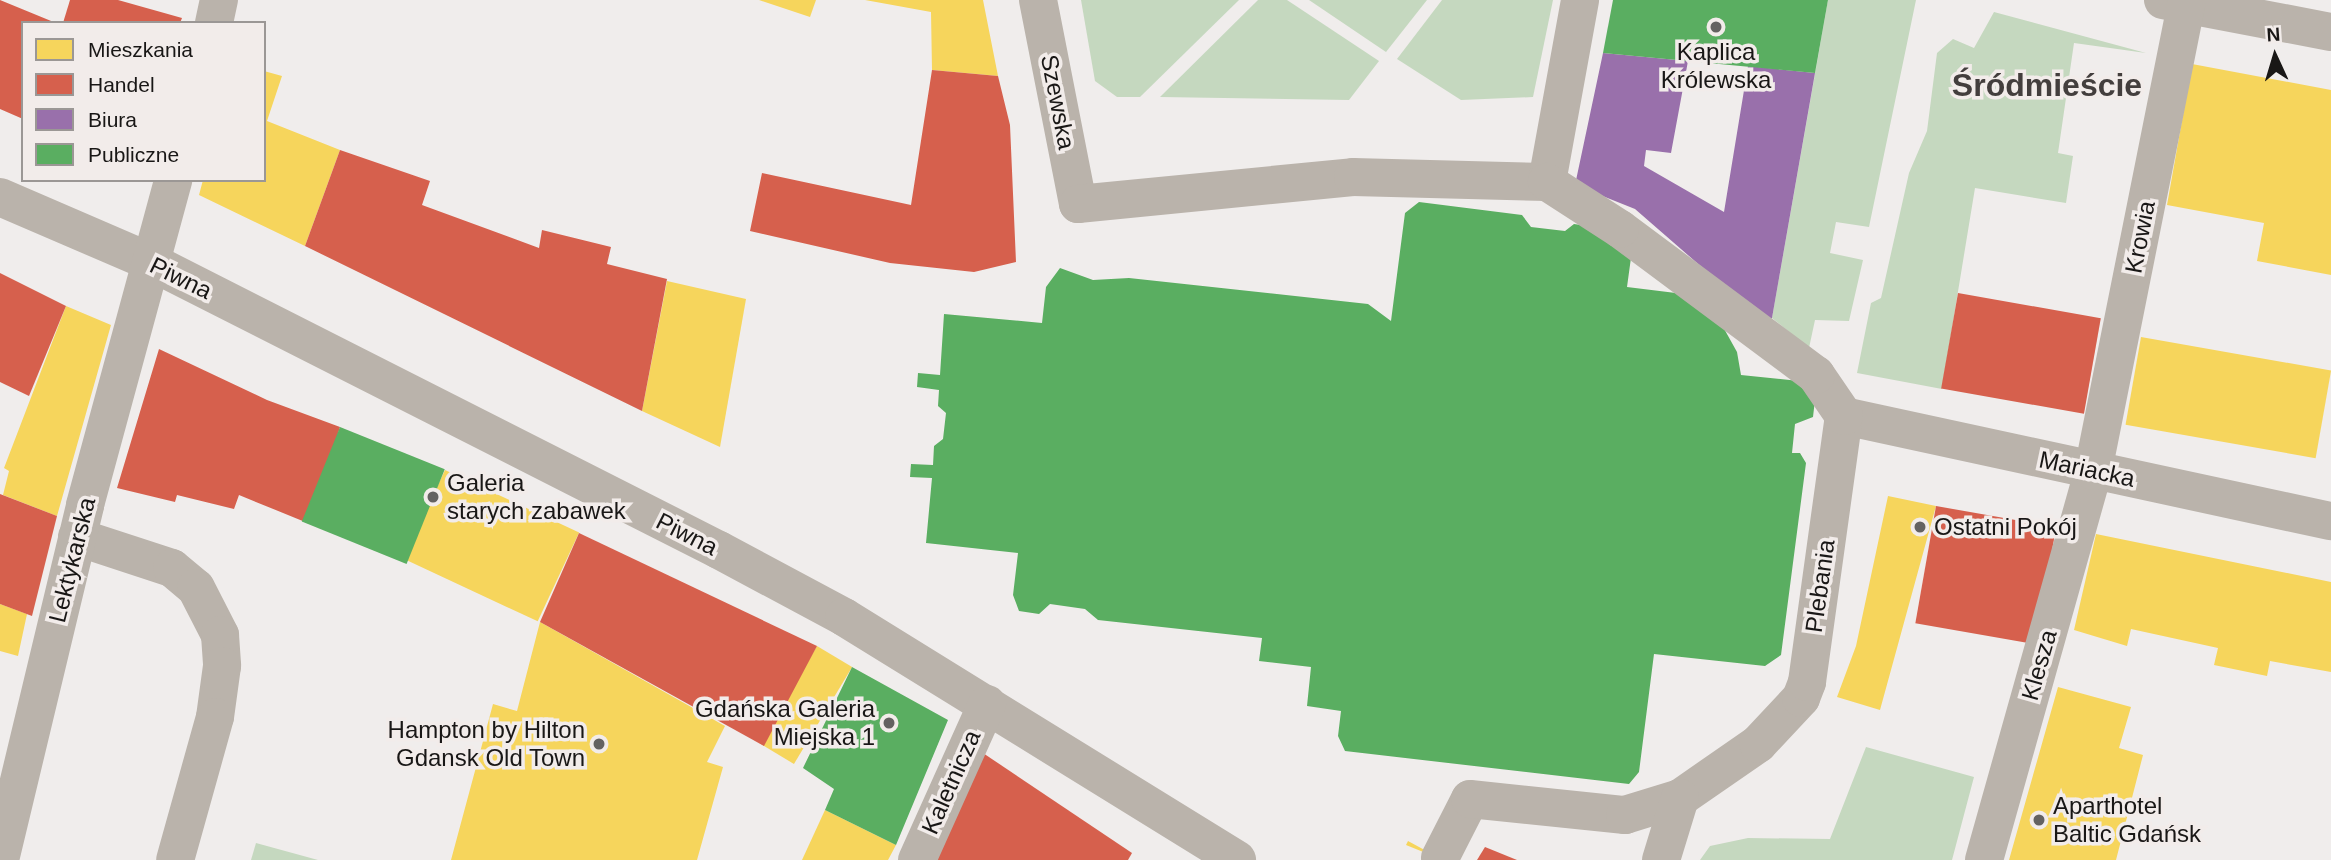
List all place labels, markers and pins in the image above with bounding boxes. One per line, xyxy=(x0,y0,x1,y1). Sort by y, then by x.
marker: Kaplica Królewska xyxy=(1708,19,1724,35)
place label: Kaplica Królewska xyxy=(1661,38,1771,94)
place label: Galeria starych zabawek xyxy=(447,469,626,525)
marker: Galeria starych zabawek xyxy=(425,489,441,505)
place label: Ostatni Pokój xyxy=(1934,513,2077,541)
marker: Ostatni Pokój xyxy=(1912,519,1928,535)
place label: Gdańska Galeria Miejska 1 xyxy=(695,695,875,751)
marker: Gdańska Galeria Miejska 1 xyxy=(881,715,897,731)
place label: Hampton by Hilton Gdansk Old Town xyxy=(388,716,585,772)
marker: Hampton by Hilton Gdansk Old Town xyxy=(591,736,607,752)
place label: Aparthotel Baltic Gdańsk xyxy=(2053,792,2201,848)
marker: Aparthotel Baltic Gdańsk xyxy=(2031,812,2047,828)

